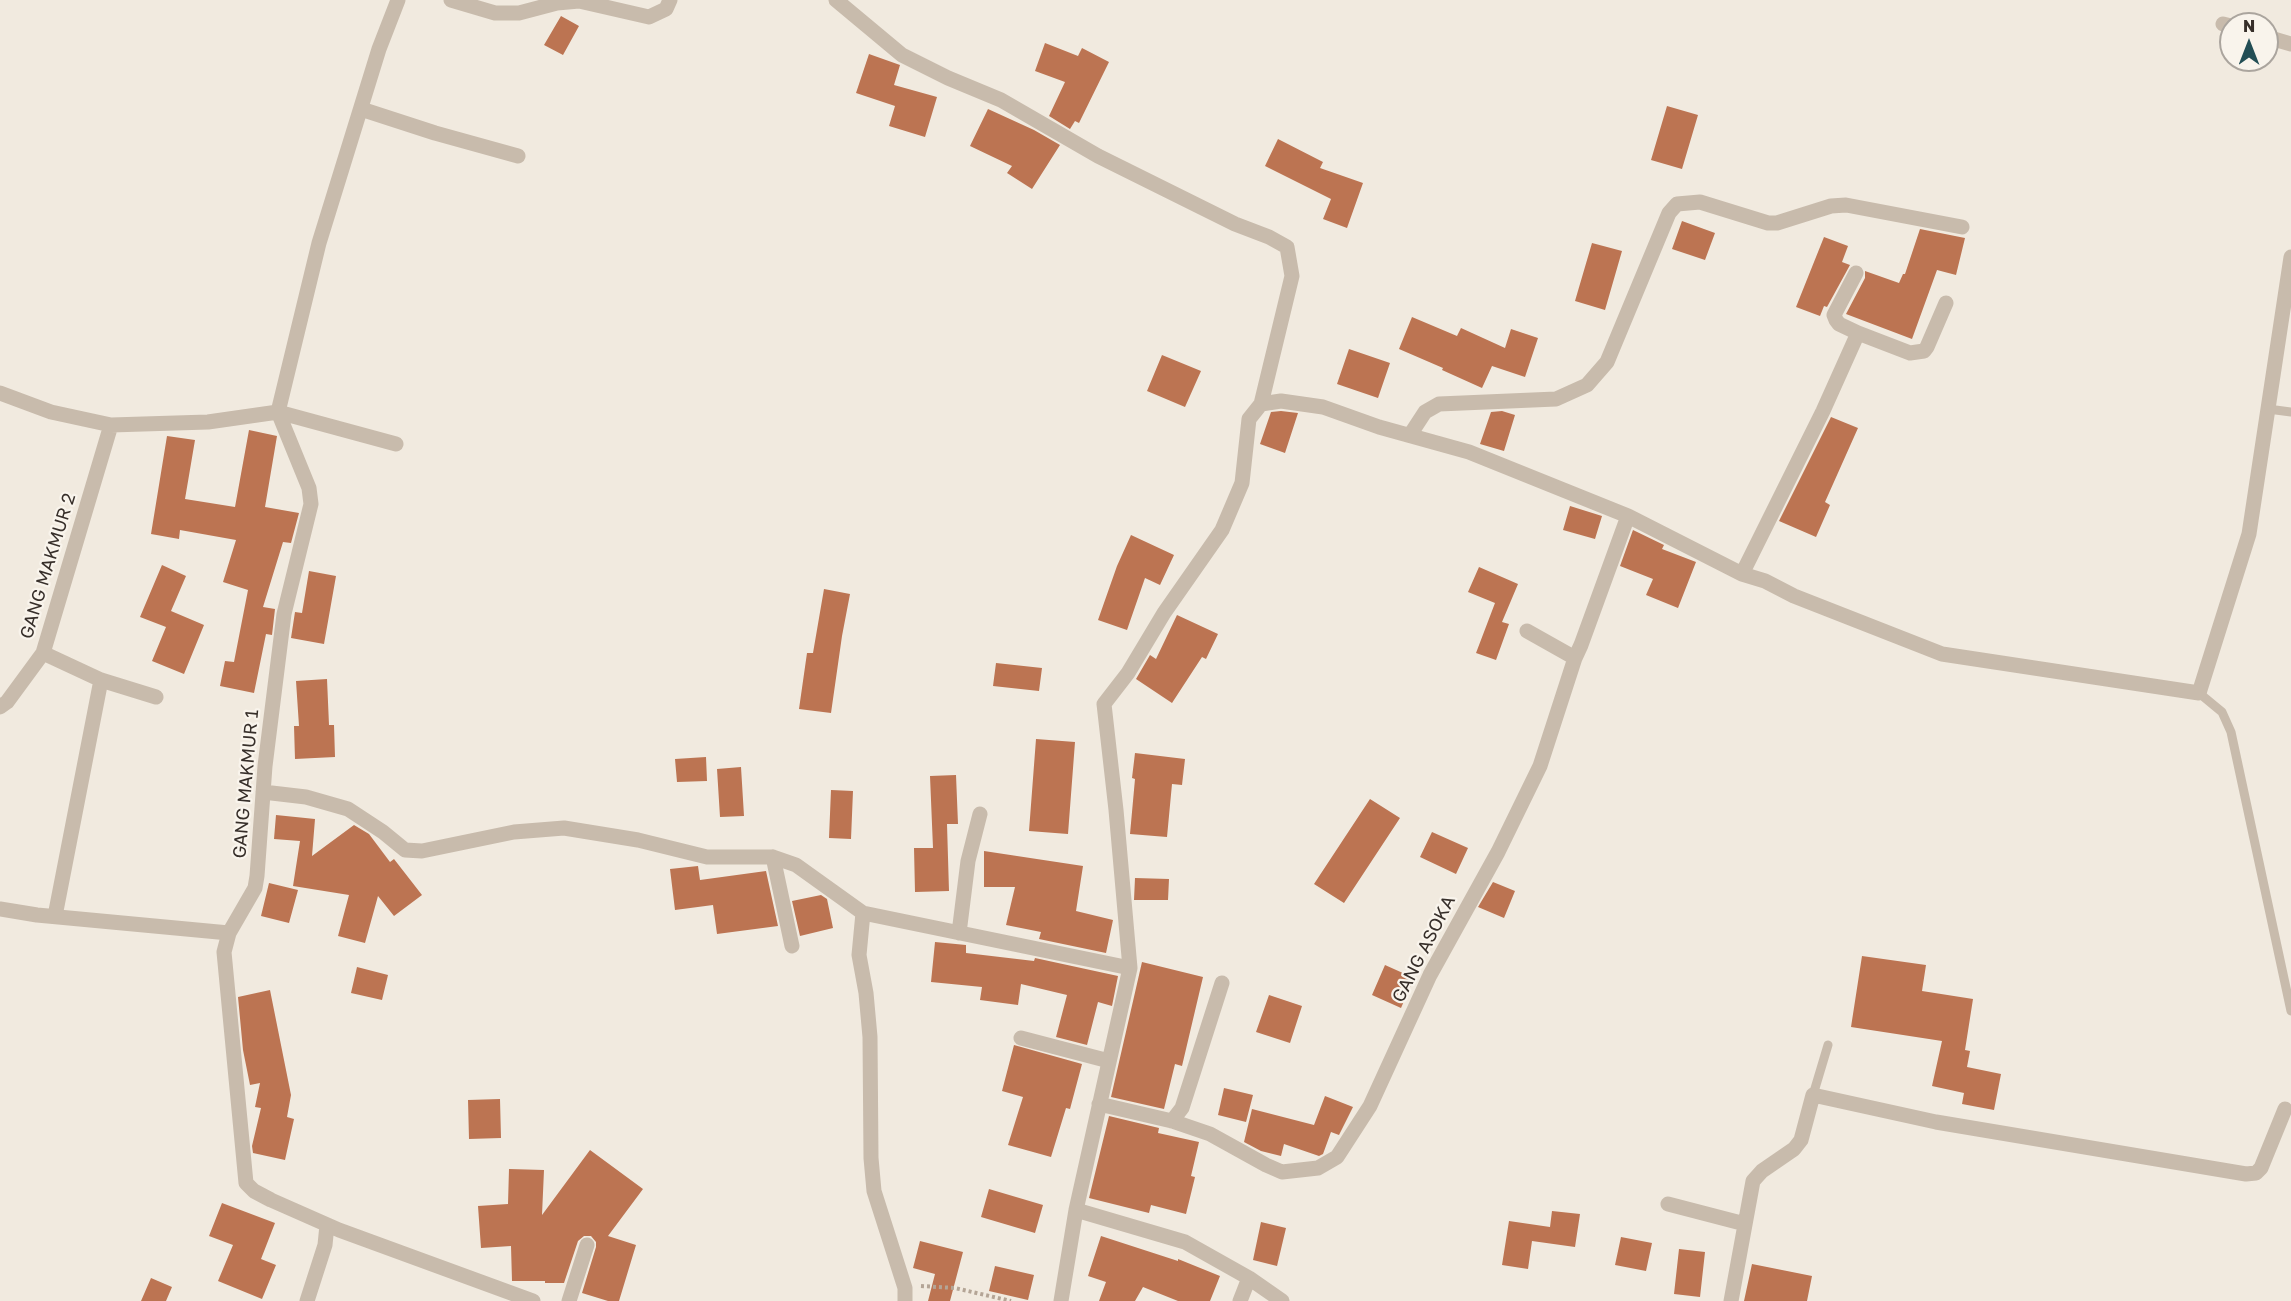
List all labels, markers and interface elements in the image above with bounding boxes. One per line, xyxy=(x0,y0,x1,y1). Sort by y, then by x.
north arrow xyxy=(2219,12,2279,72)
text: N xyxy=(2243,16,2255,36)
street label: GANG MAKMUR 2 xyxy=(16,491,80,641)
street label: GANG MAKMUR 1 xyxy=(229,709,263,859)
street label: GANG ASOKA xyxy=(1388,892,1460,1006)

